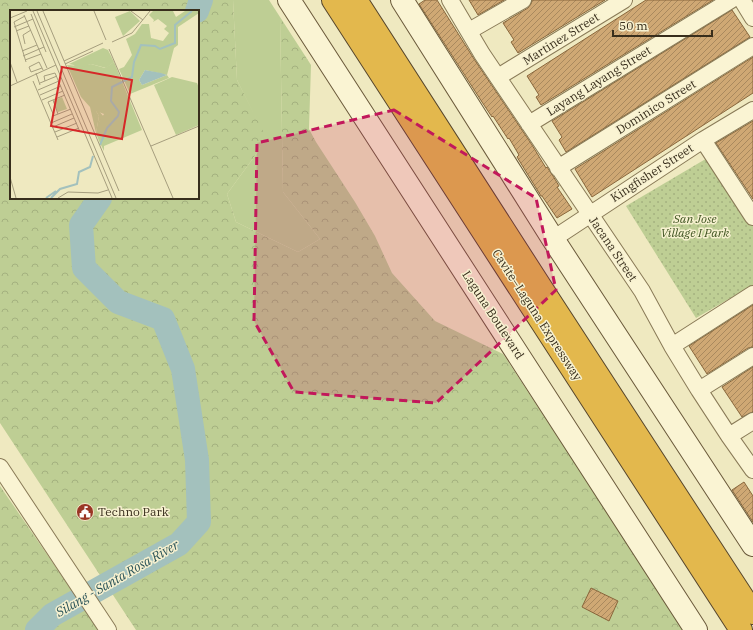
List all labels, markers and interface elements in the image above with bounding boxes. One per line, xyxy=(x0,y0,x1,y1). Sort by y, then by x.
street label: Martinez Street xyxy=(520,9,602,68)
inset map xyxy=(10,10,199,199)
scale bar xyxy=(613,12,712,38)
text: 50 m xyxy=(619,18,648,33)
street label: Layang Layang Street xyxy=(544,42,654,119)
street label: Dominico Street xyxy=(613,76,698,137)
street label: Kingfisher Street xyxy=(608,140,696,205)
park label: San Jose Village I Park xyxy=(661,211,730,240)
street label: Jacana Street xyxy=(586,213,641,284)
street label: Cavite–Laguna Expressway xyxy=(489,246,586,384)
street label: Laguna Boulevard xyxy=(459,268,528,362)
public building icon: Techno Park xyxy=(75,502,95,522)
place label: Techno Park xyxy=(98,504,169,519)
water label: Silang - Santa Rosa River xyxy=(52,536,182,621)

